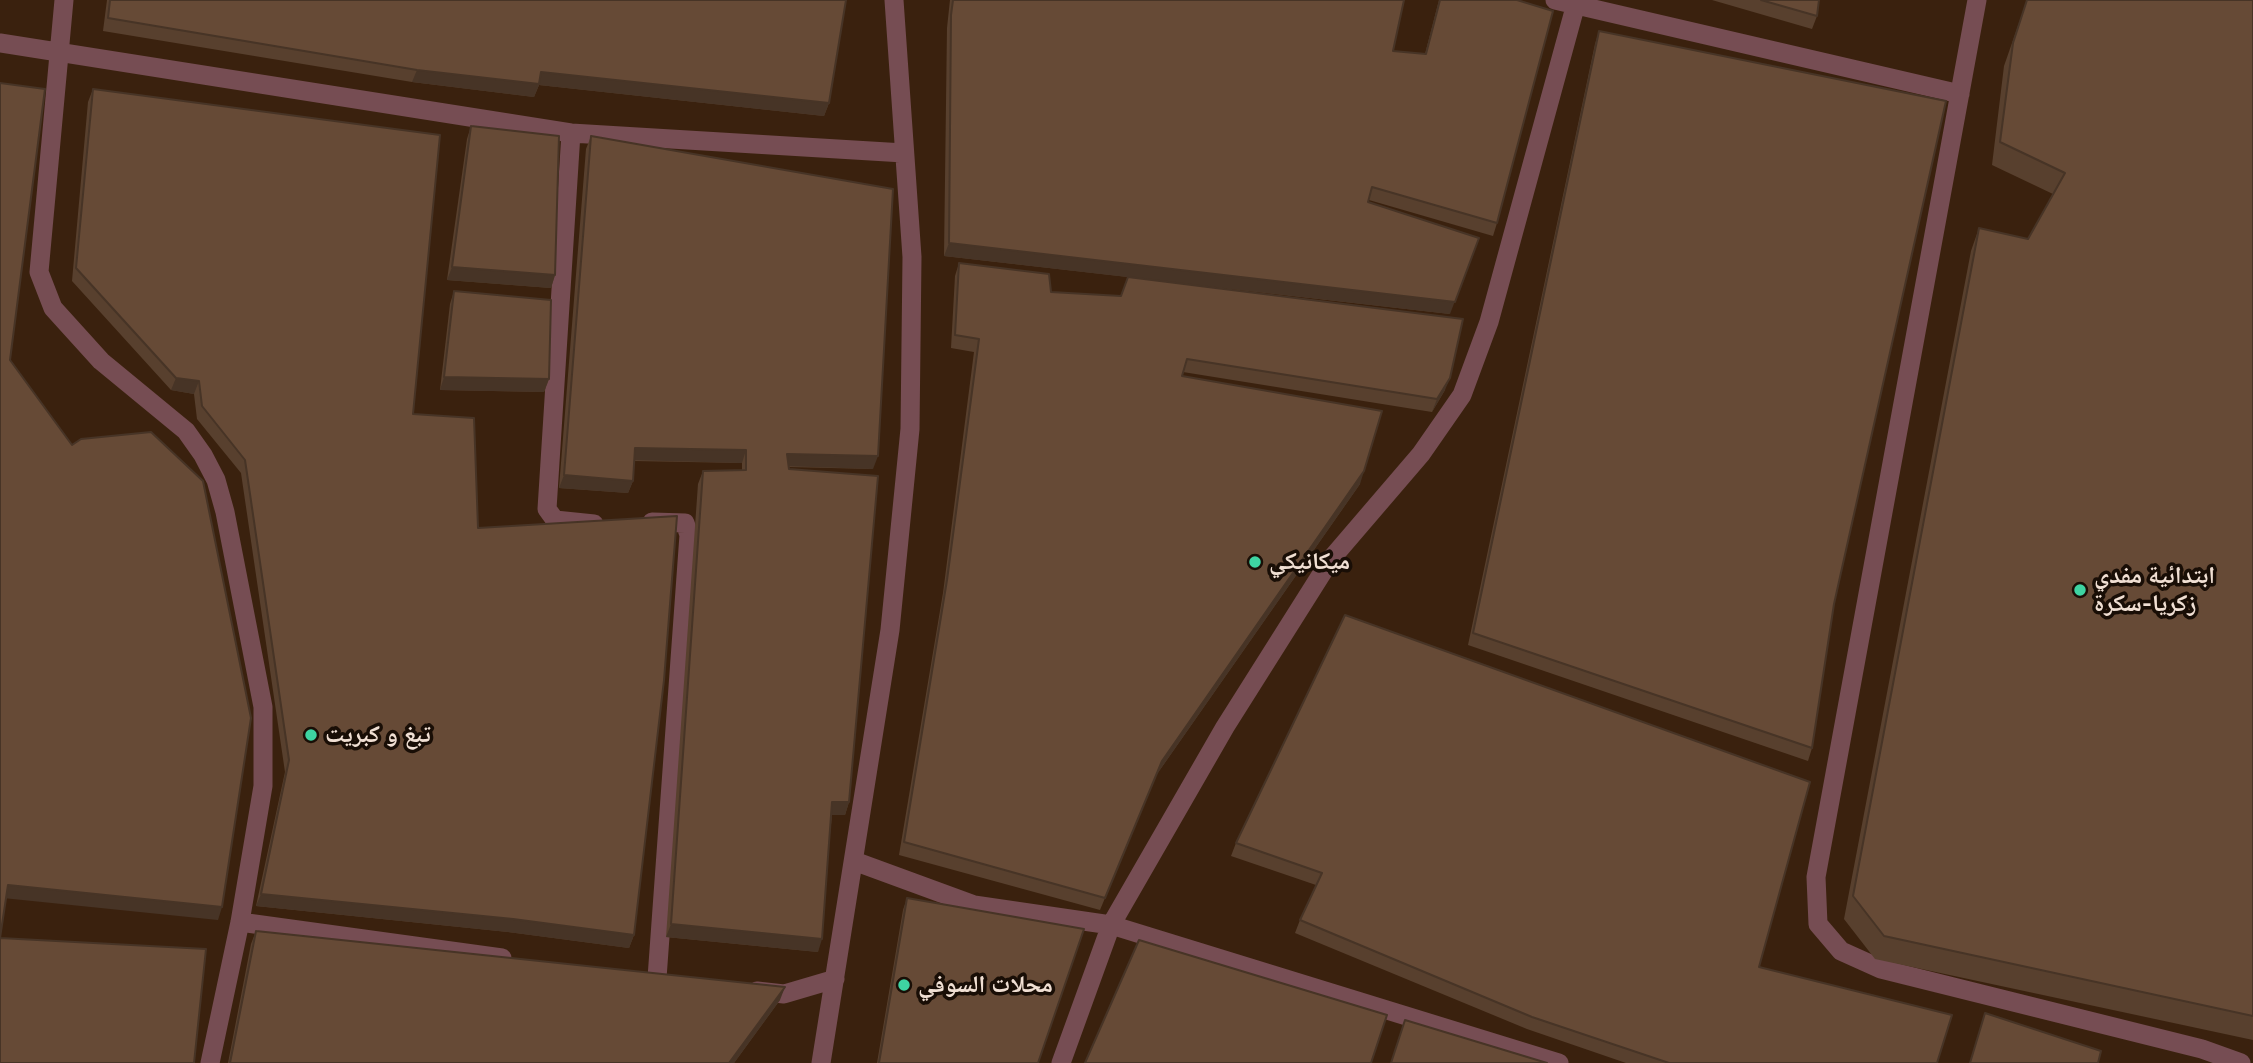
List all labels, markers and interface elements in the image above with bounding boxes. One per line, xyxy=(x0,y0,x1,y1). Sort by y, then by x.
place label: ميكانيكي xyxy=(1269,548,1350,576)
marker: ميكانيكي xyxy=(1247,554,1263,570)
place label: ابتدائية مفدي زكريا-سكرة xyxy=(2094,562,2215,618)
marker: ابتدائية مفدي زكريا-سكرة xyxy=(2072,582,2088,598)
place label: تبغ و كبريت xyxy=(325,721,431,749)
marker: تبغ و كبريت xyxy=(303,727,319,743)
place label: محلات السوفي xyxy=(918,971,1053,999)
marker: محلات السوفي xyxy=(896,977,912,993)

